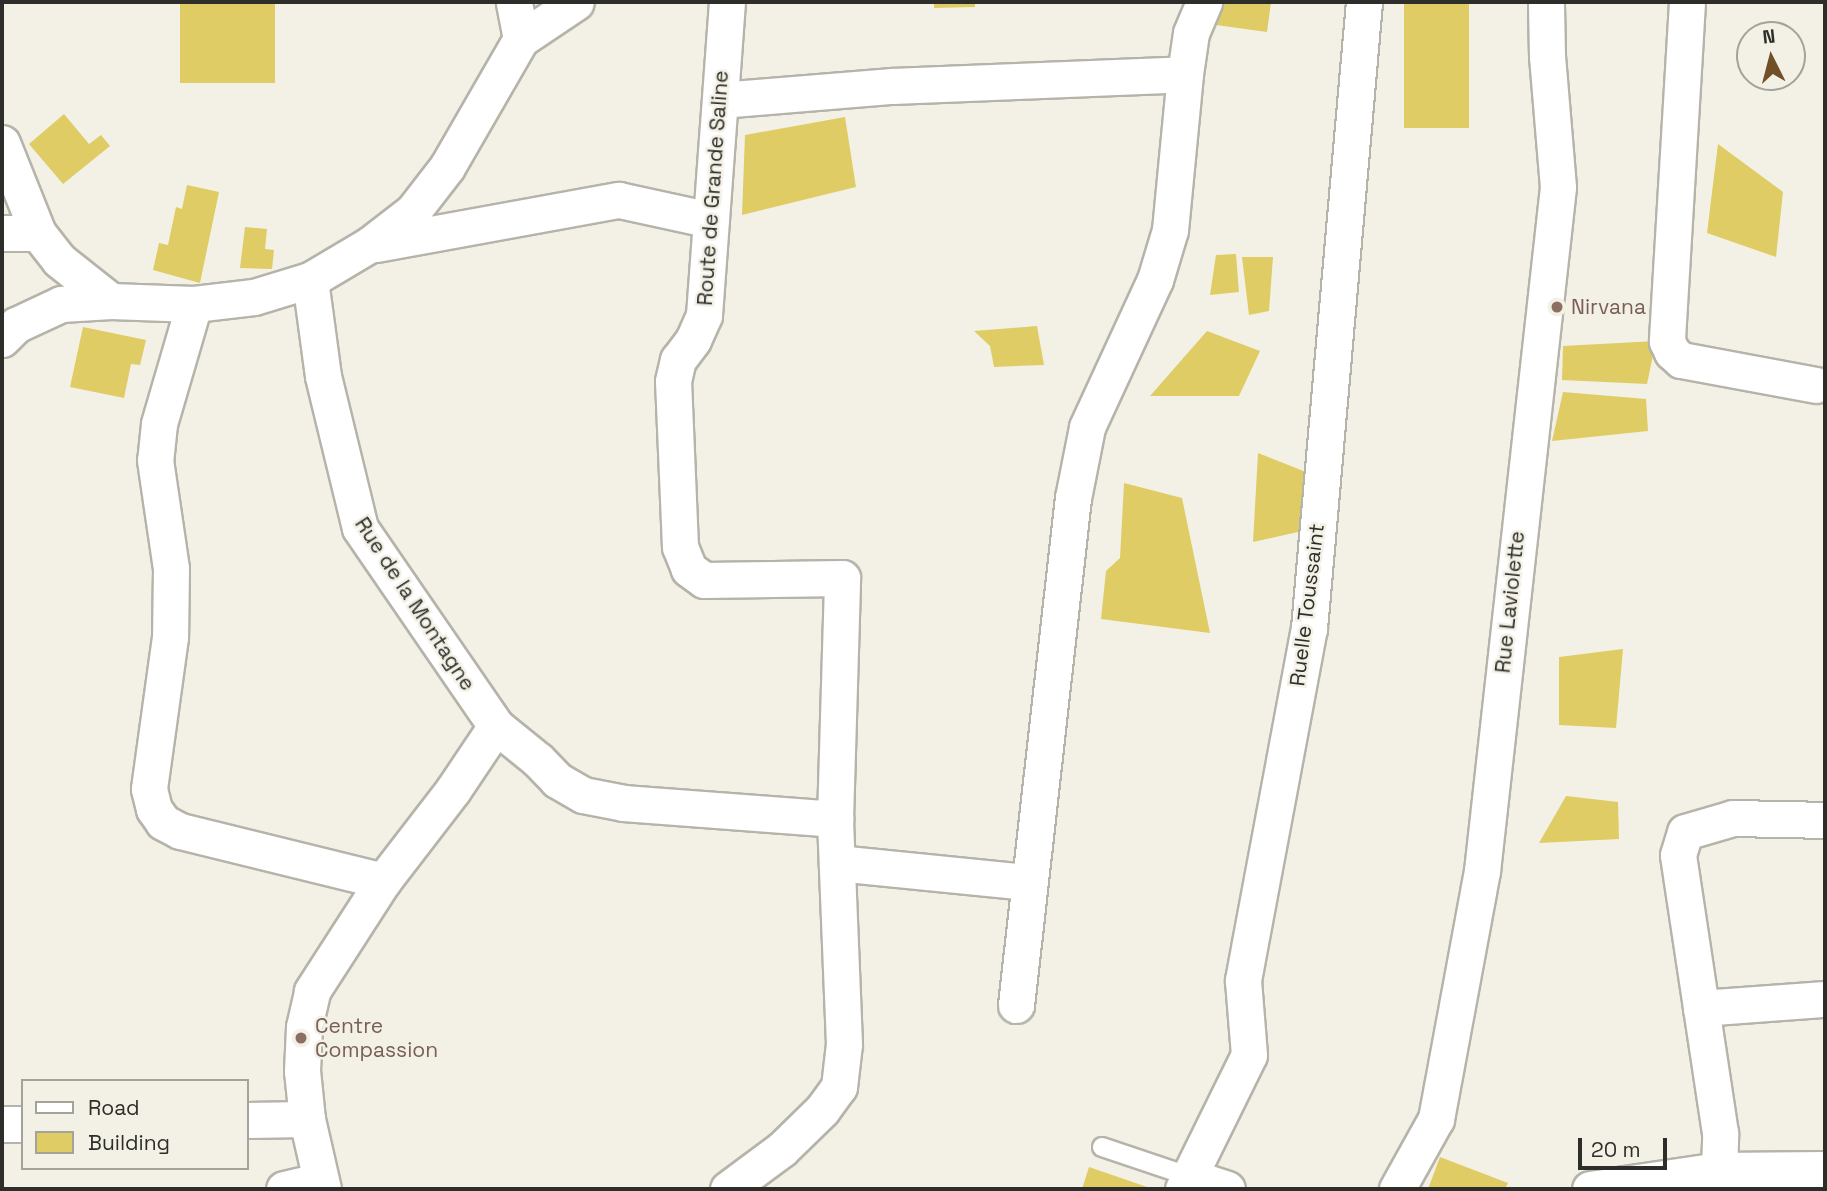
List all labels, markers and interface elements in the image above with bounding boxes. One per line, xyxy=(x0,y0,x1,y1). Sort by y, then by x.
north arrow xyxy=(1736,21,1806,91)
text: N xyxy=(1761,24,1777,50)
street label: Route de Grande Saline xyxy=(692,70,734,306)
place label: Nirvana xyxy=(1571,294,1646,320)
marker: Nirvana xyxy=(1549,299,1565,315)
street label: Rue de la Montagne xyxy=(349,513,481,695)
street label: Ruelle Toussaint xyxy=(1284,522,1330,688)
street label: Rue Laviolette xyxy=(1490,530,1530,674)
place label: Centre Compassion xyxy=(315,1013,438,1063)
marker: Centre Compassion xyxy=(293,1030,309,1046)
legend xyxy=(21,1079,248,1170)
text: Road xyxy=(88,1094,140,1121)
scale bar xyxy=(1582,1124,1671,1168)
text: Building xyxy=(88,1129,170,1156)
text: 20 m xyxy=(1591,1136,1641,1163)

